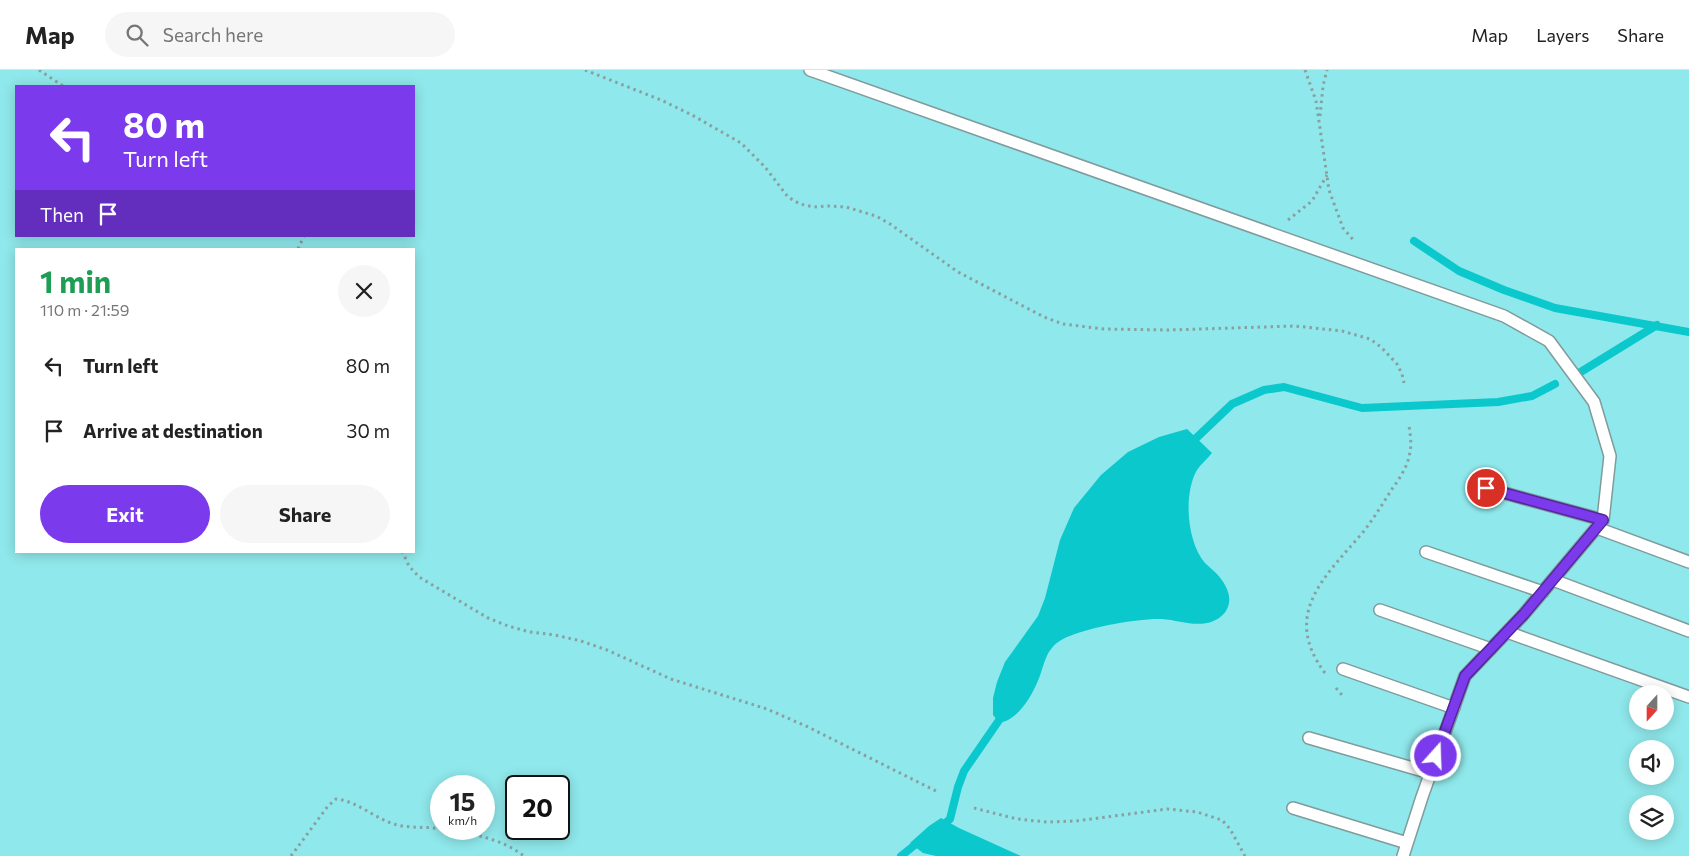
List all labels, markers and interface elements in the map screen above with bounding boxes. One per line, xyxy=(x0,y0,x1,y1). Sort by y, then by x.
search box xyxy=(105,12,455,57)
text: Map xyxy=(25,20,75,49)
icon: search xyxy=(123,21,151,49)
text: Search here xyxy=(163,23,263,46)
text: Map xyxy=(1471,24,1508,46)
text: Layers xyxy=(1536,24,1589,46)
text: Share xyxy=(1617,24,1664,46)
text: 80 m xyxy=(123,102,205,145)
icon: left xyxy=(40,105,105,170)
text: Turn left xyxy=(123,145,208,172)
icon: arrive xyxy=(94,200,122,228)
text: Then xyxy=(40,203,84,226)
text: 1 min xyxy=(40,262,111,299)
button: close xyxy=(338,265,390,317)
text: 110 m · 21:59 xyxy=(40,300,129,319)
icon: left xyxy=(40,352,68,380)
text: Turn left xyxy=(83,354,158,377)
text: 80 m xyxy=(346,354,390,377)
icon: arrive xyxy=(40,417,68,445)
text: Arrive at destination xyxy=(83,419,263,442)
text: 30 m xyxy=(347,419,390,442)
pin xyxy=(1465,467,1507,509)
icon: arrive xyxy=(1472,474,1500,502)
button: Exit xyxy=(40,485,210,543)
button: Share xyxy=(220,485,390,543)
north arrow xyxy=(1629,685,1674,730)
map controls xyxy=(1629,685,1674,840)
position arrow xyxy=(1409,729,1461,781)
button: sound xyxy=(1629,740,1674,785)
speed limit sign: 20 xyxy=(505,775,570,840)
text: 15 xyxy=(450,786,475,816)
button: layers xyxy=(1629,795,1674,840)
text: km/h xyxy=(448,813,477,827)

